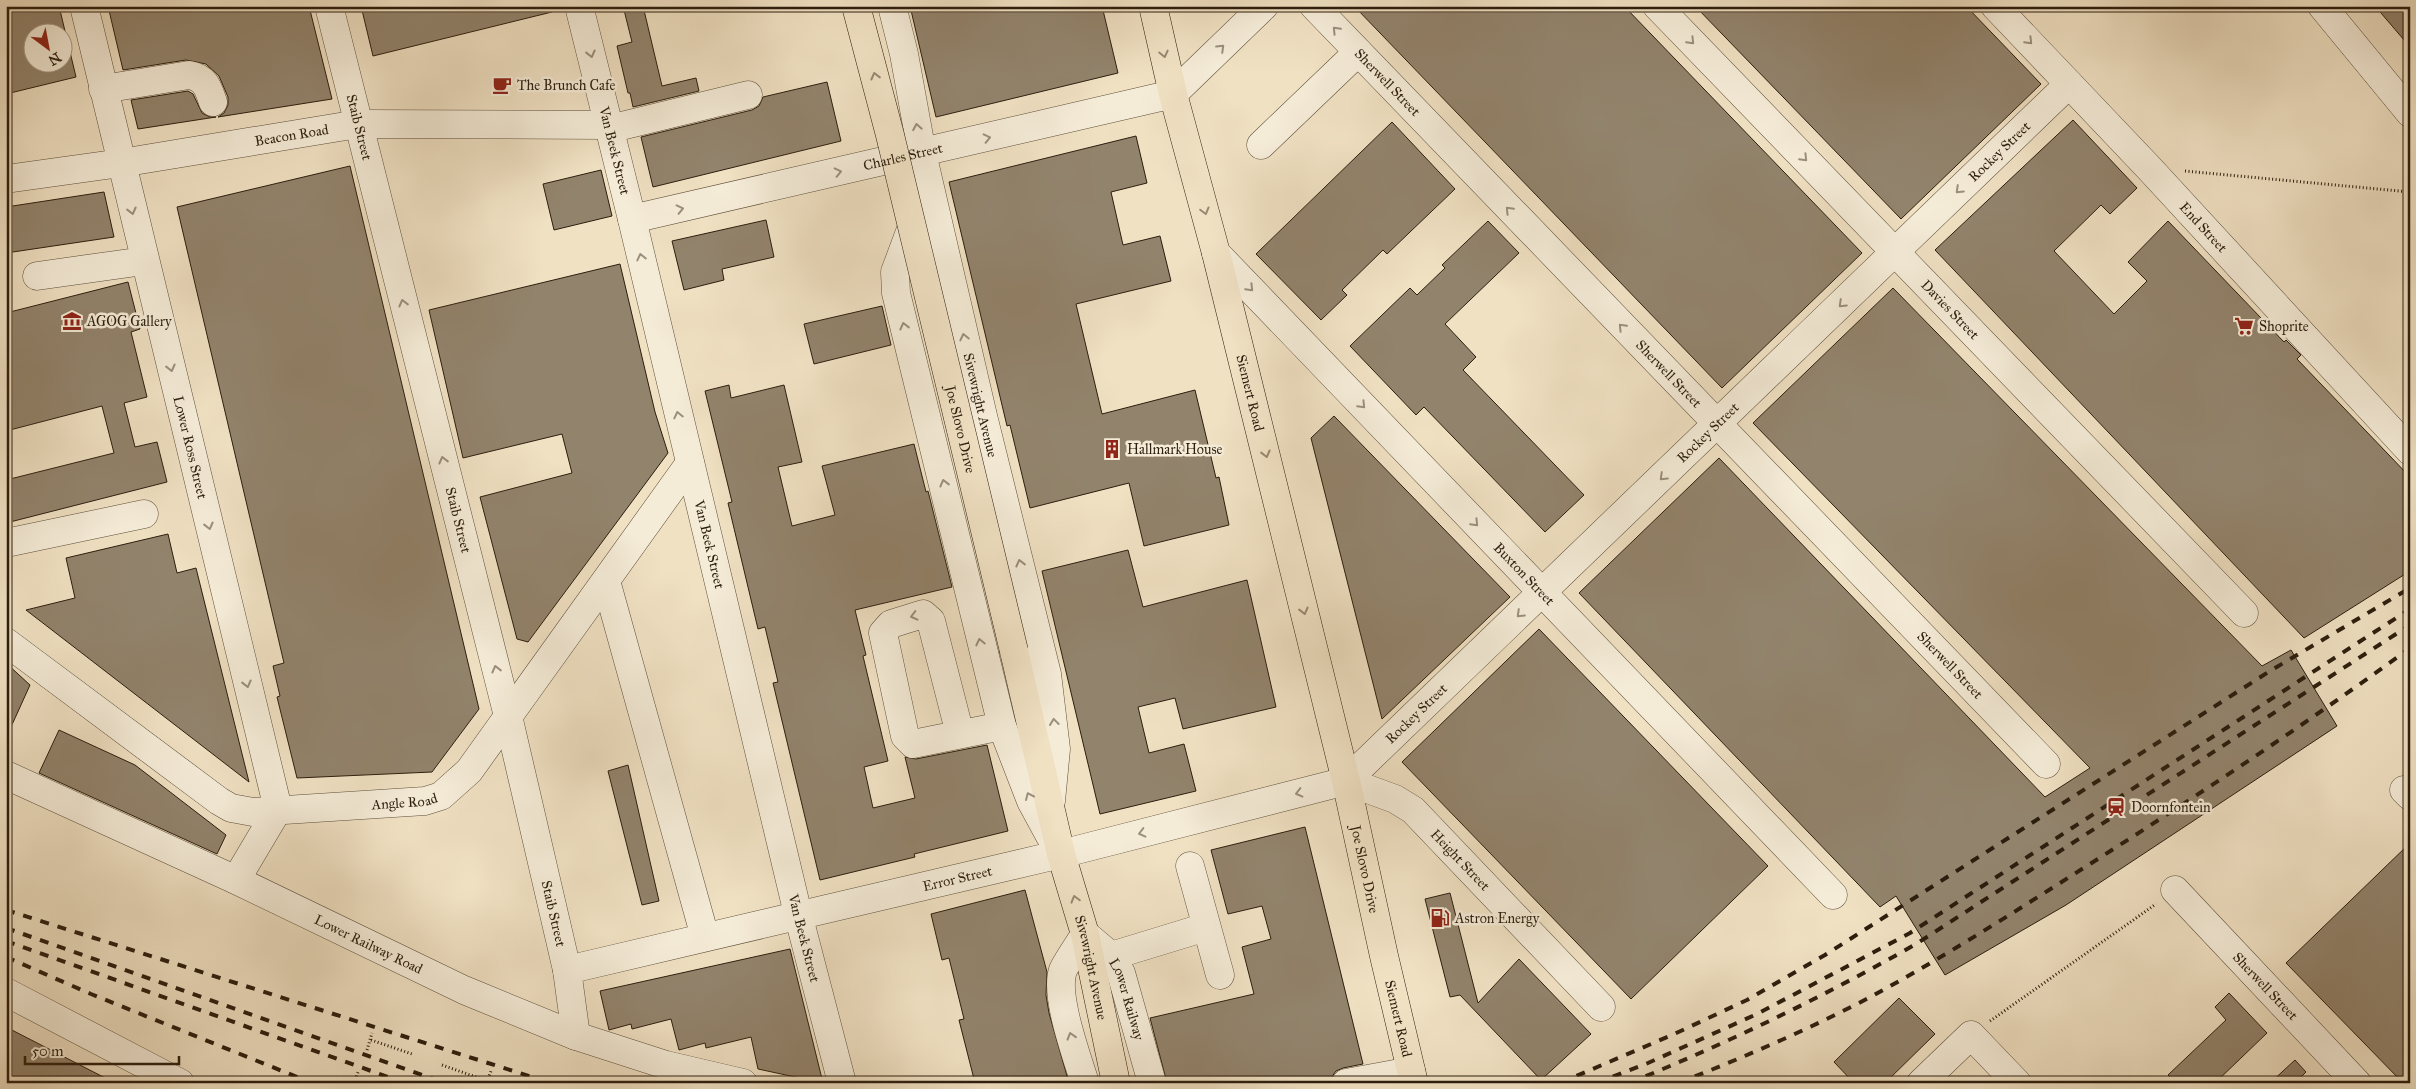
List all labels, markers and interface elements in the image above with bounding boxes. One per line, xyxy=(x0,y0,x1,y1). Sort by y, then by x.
north arrow xyxy=(22,22,72,72)
one-way arrow xyxy=(1333,26,1342,35)
one-way arrow xyxy=(1685,35,1694,44)
one-way arrow xyxy=(2023,36,2032,45)
one-way arrow xyxy=(1215,45,1224,54)
street label: Sherwell Street xyxy=(1351,45,1424,120)
text: N xyxy=(45,48,64,69)
one-way arrow xyxy=(585,49,596,58)
one-way arrow xyxy=(1158,49,1169,58)
one-way arrow xyxy=(870,71,881,80)
cafe icon: The Brunch Cafe xyxy=(491,74,513,96)
place label: The Brunch Cafe xyxy=(517,77,615,94)
street label: Staib Street xyxy=(343,92,376,162)
street label: Van Beek Street xyxy=(596,104,634,197)
street label: Rockey Street xyxy=(1965,118,2034,185)
street label: Beacon Road xyxy=(253,120,330,149)
one-way arrow xyxy=(913,123,923,132)
one-way arrow xyxy=(982,133,991,144)
street label: Charles Street xyxy=(861,139,944,174)
one-way arrow xyxy=(1798,152,1807,161)
one-way arrow xyxy=(834,167,843,178)
one-way arrow xyxy=(1956,185,1965,194)
street label: End Street xyxy=(2176,198,2231,256)
one-way arrow xyxy=(676,204,684,214)
one-way arrow xyxy=(126,206,137,215)
one-way arrow xyxy=(1199,207,1209,215)
one-way arrow xyxy=(1506,207,1515,216)
one-way arrow xyxy=(636,252,647,261)
street label: Davies Street xyxy=(1918,276,1983,343)
one-way arrow xyxy=(1244,282,1253,291)
one-way arrow xyxy=(398,298,409,307)
one-way arrow xyxy=(1839,298,1848,307)
museum icon: AGOG Gallery xyxy=(61,310,83,332)
place label: AGOG Gallery xyxy=(86,313,172,330)
supermarket icon: Shoprite xyxy=(2233,315,2255,337)
place label: Shoprite xyxy=(2259,318,2309,335)
one-way arrow xyxy=(899,321,910,330)
one-way arrow xyxy=(1619,324,1628,333)
one-way arrow xyxy=(960,333,970,341)
street label: Sherwell Street xyxy=(1633,336,1705,411)
street label: Sivewright Avenue xyxy=(960,351,1001,459)
street label: Siemert Road xyxy=(1233,353,1268,433)
one-way arrow xyxy=(165,364,176,373)
street label: Joe Slovo Drive xyxy=(941,382,979,475)
street label: Lower Ross Street xyxy=(170,394,211,501)
street label: Rockey Street xyxy=(1673,399,1742,466)
one-way arrow xyxy=(1356,400,1365,409)
one-way arrow xyxy=(673,411,684,420)
building icon: Hallmark House xyxy=(1101,438,1123,460)
place label: Hallmark House xyxy=(1127,441,1223,458)
one-way arrow xyxy=(1260,449,1270,457)
one-way arrow xyxy=(438,456,449,465)
one-way arrow xyxy=(1659,471,1668,480)
one-way arrow xyxy=(939,480,949,488)
street label: Staib Street xyxy=(442,485,475,555)
street label: Van Beek Street xyxy=(691,497,728,590)
one-way arrow xyxy=(1469,517,1478,526)
one-way arrow xyxy=(203,522,214,531)
street label: Buxton Street xyxy=(1490,539,1558,609)
one-way arrow xyxy=(1015,558,1026,567)
one-way arrow xyxy=(1299,607,1309,615)
one-way arrow xyxy=(1517,608,1526,617)
one-way arrow xyxy=(910,610,919,621)
street label: Sherwell Street xyxy=(1914,628,1987,702)
one-way arrow xyxy=(975,637,986,646)
one-way arrow xyxy=(491,664,502,673)
one-way arrow xyxy=(241,680,252,689)
street label: Rockey Street xyxy=(1382,680,1451,747)
one-way arrow xyxy=(1049,717,1060,725)
one-way arrow xyxy=(1295,787,1303,798)
street label: Angle Road xyxy=(370,789,440,813)
one-way arrow xyxy=(1024,792,1035,801)
station icon: Doornfontein xyxy=(2105,796,2127,818)
place label: Doornfontein xyxy=(2131,799,2211,816)
street label: Joe Slovo Drive xyxy=(1346,822,1383,915)
street label: Height Street xyxy=(1427,825,1494,894)
one-way arrow xyxy=(1137,827,1146,838)
street label: Error Street xyxy=(921,862,994,895)
street label: Staib Street xyxy=(538,879,570,948)
street label: Van Beek Street xyxy=(785,891,824,984)
one-way arrow xyxy=(1070,895,1080,903)
fuel station icon: Astron Energy xyxy=(1429,907,1451,929)
place label: Astron Energy xyxy=(1454,910,1540,927)
street label: Lower Railway Road xyxy=(312,911,425,977)
street label: Sivewright Avenue xyxy=(1071,913,1111,1022)
street label: Sherwell Street xyxy=(2229,948,2302,1024)
street label: Lower Railway xyxy=(1106,955,1148,1042)
street label: Siemert Road xyxy=(1381,978,1416,1059)
one-way arrow xyxy=(1067,1032,1077,1041)
scale bar xyxy=(25,1034,179,1066)
text: 50 m xyxy=(32,1042,64,1060)

